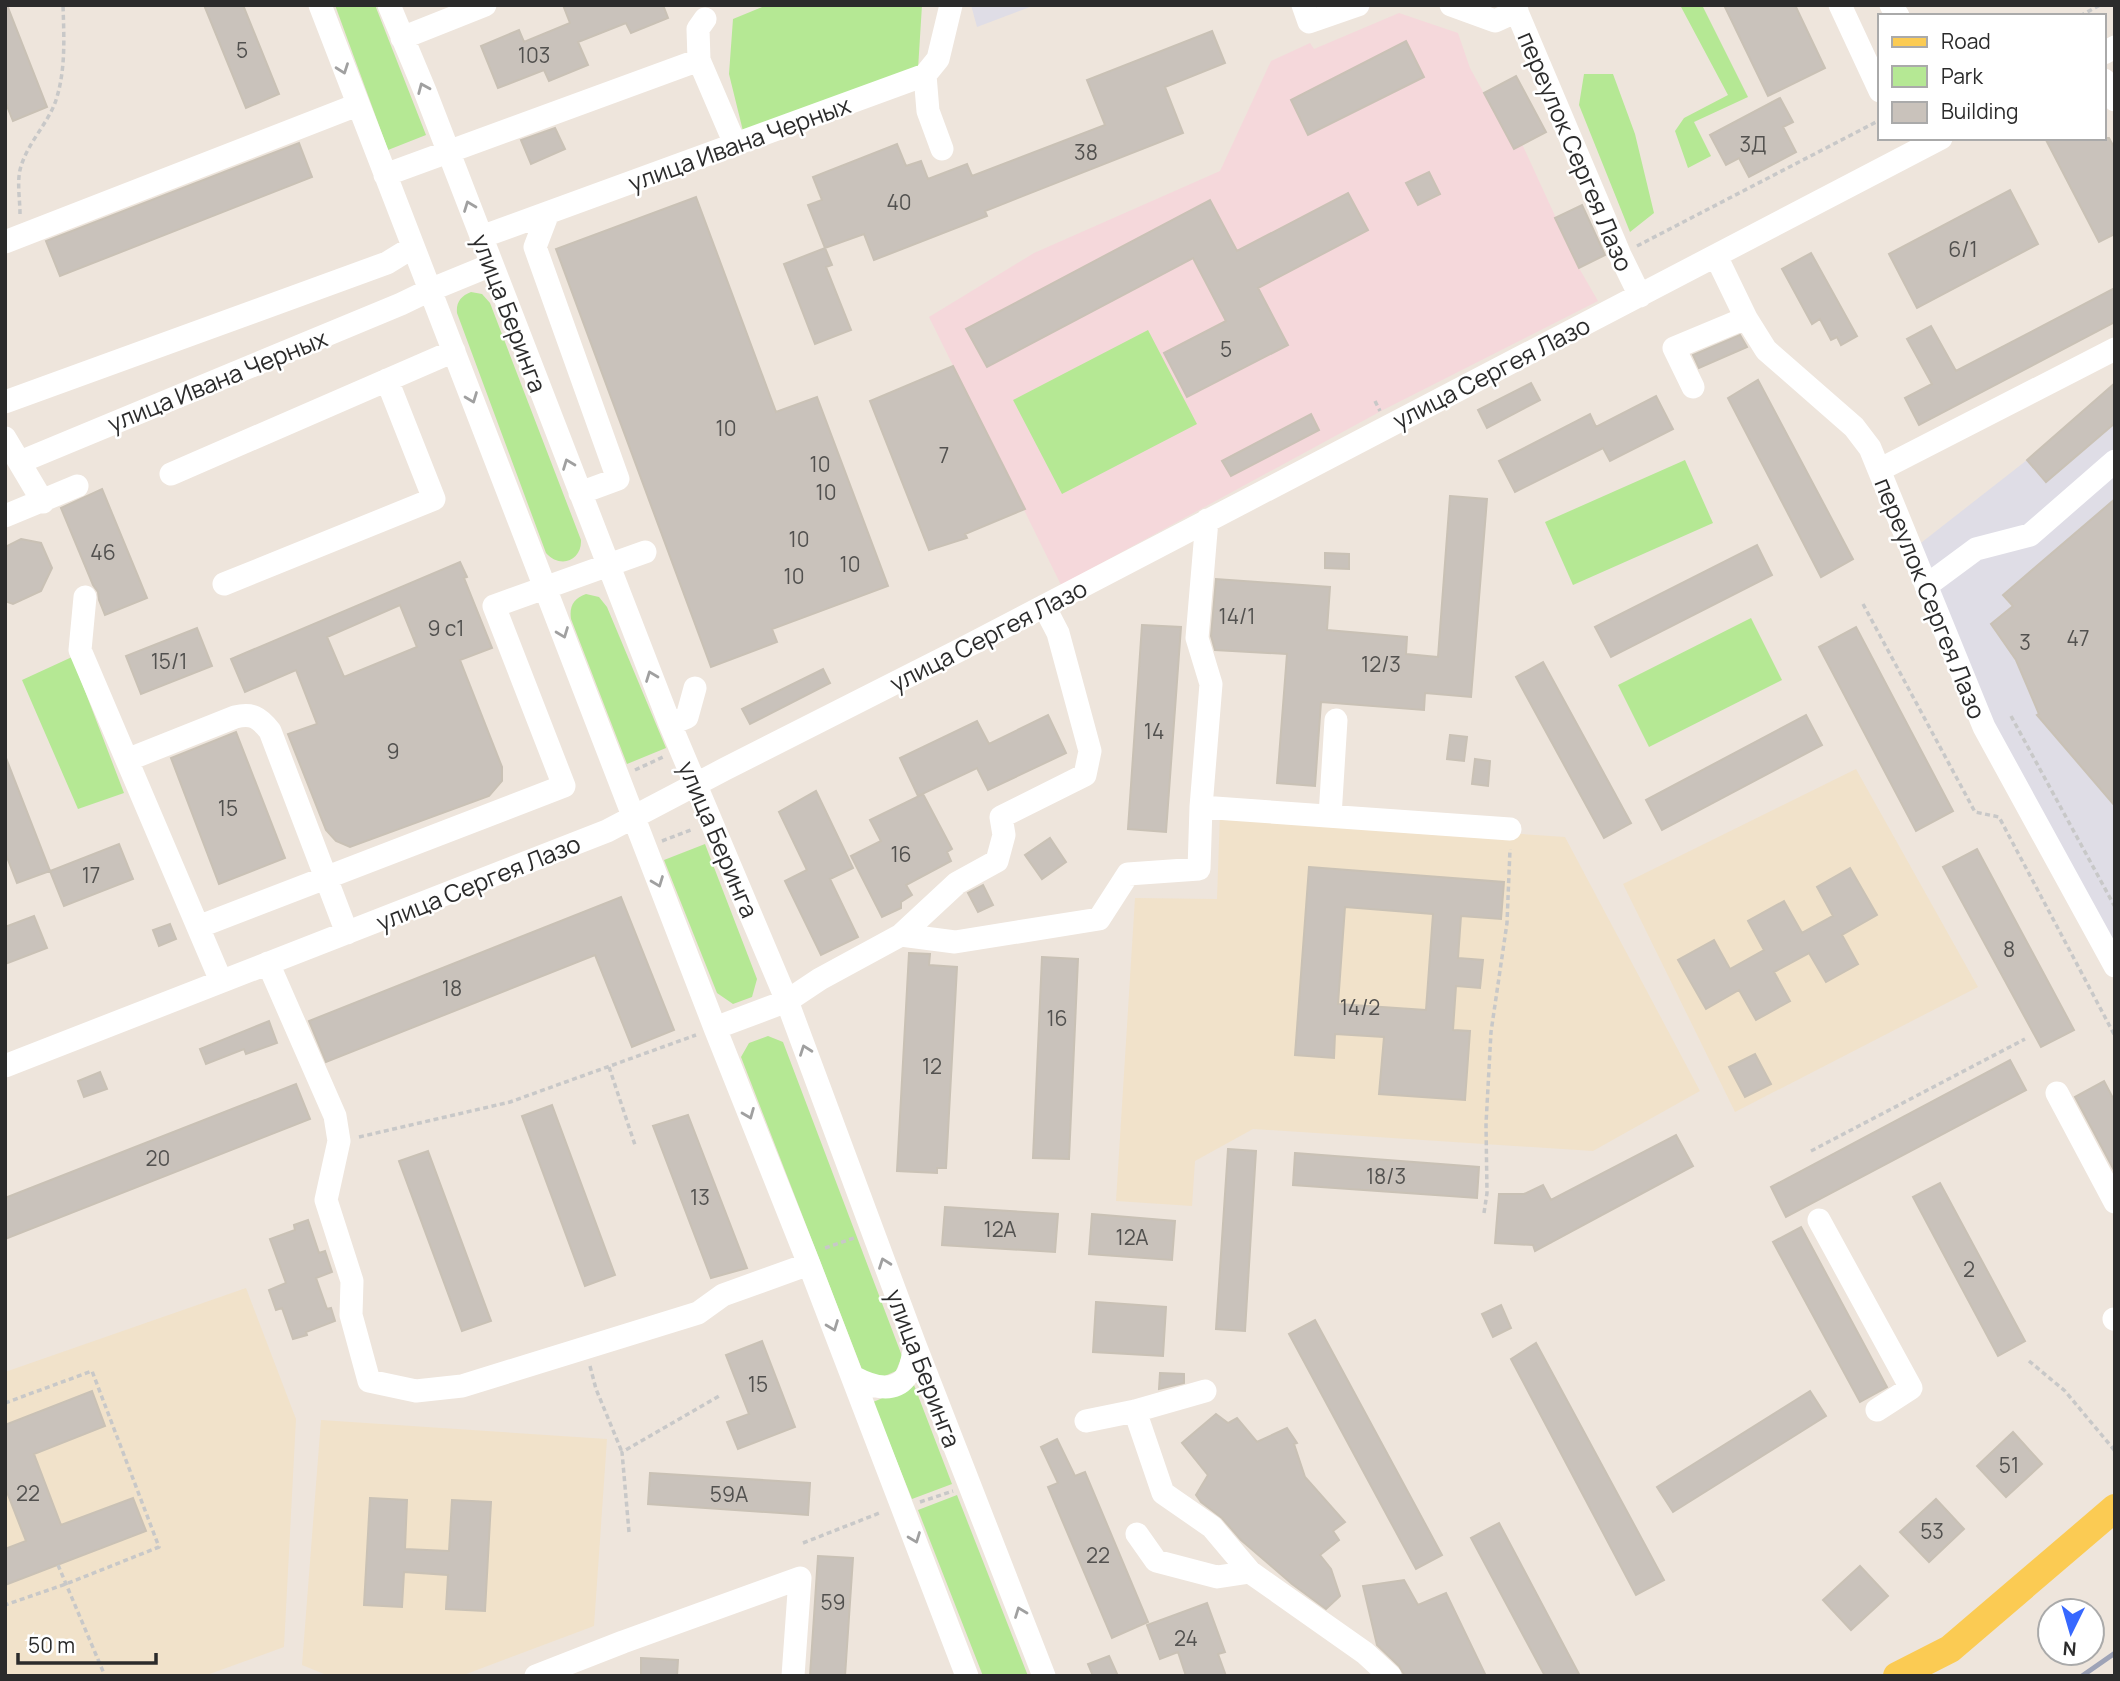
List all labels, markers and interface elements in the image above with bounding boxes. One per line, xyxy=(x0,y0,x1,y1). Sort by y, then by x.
legend xyxy=(1878,14,2106,140)
street label: переулок Сергея Лазо xyxy=(1511,26,1641,276)
text: Road xyxy=(1941,27,1991,55)
house number: 5 xyxy=(236,36,248,64)
house number: 103 xyxy=(518,41,550,69)
text: Park xyxy=(1941,62,1983,90)
one-way arrow xyxy=(335,63,349,75)
one-way arrow xyxy=(417,82,431,95)
street label: улица Ивана Черных xyxy=(623,87,855,199)
text: Building xyxy=(1941,97,2018,125)
house number: 3Д xyxy=(1739,130,1767,158)
house number: 38 xyxy=(1074,138,1098,166)
house number: 40 xyxy=(886,188,912,216)
one-way arrow xyxy=(463,201,477,213)
street label: улица Беринга xyxy=(465,229,555,397)
house number: 6/1 xyxy=(1948,235,1978,263)
street label: улица Сергея Лазо xyxy=(1387,308,1595,436)
street label: улица Ивана Черных xyxy=(102,321,332,439)
house number: 5 xyxy=(1220,335,1232,363)
one-way arrow xyxy=(464,392,478,404)
house number: 10 xyxy=(716,414,737,442)
house number: 7 xyxy=(939,441,949,469)
house number: 10 xyxy=(810,450,831,478)
one-way arrow xyxy=(563,459,577,471)
street label: переулок Сергея Лазо xyxy=(1867,472,1995,724)
house number: 10 xyxy=(816,478,837,506)
house number: 10 xyxy=(789,525,810,553)
house number: 46 xyxy=(90,538,116,566)
house number: 10 xyxy=(840,550,861,578)
house number: 10 xyxy=(784,562,805,590)
street label: улица Сергея Лазо xyxy=(884,571,1092,699)
house number: 14/1 xyxy=(1219,602,1255,630)
house number: 9 с1 xyxy=(427,614,465,642)
house number: 47 xyxy=(2067,624,2089,652)
one-way arrow xyxy=(554,627,568,639)
house number: 3 xyxy=(2019,628,2031,656)
house number: 15/1 xyxy=(151,647,187,675)
house number: 12/3 xyxy=(1361,650,1401,678)
one-way arrow xyxy=(646,671,660,683)
house number: 14 xyxy=(1144,717,1164,745)
house number: 9 xyxy=(386,737,400,765)
street label: улица Беринга xyxy=(671,756,767,922)
house number: 15 xyxy=(218,794,238,822)
street label: улица Сергея Лазо xyxy=(371,826,585,938)
house number: 16 xyxy=(890,840,912,868)
house number: 17 xyxy=(82,861,100,889)
one-way arrow xyxy=(650,875,664,887)
house number: 8 xyxy=(2003,935,2015,963)
house number: 18 xyxy=(442,974,462,1002)
house number: 14/2 xyxy=(1340,993,1380,1021)
house number: 16 xyxy=(1046,1004,1068,1032)
one-way arrow xyxy=(800,1044,814,1056)
house number: 12 xyxy=(922,1052,942,1080)
one-way arrow xyxy=(741,1107,755,1119)
house number: 20 xyxy=(146,1144,170,1172)
house number: 18/3 xyxy=(1366,1162,1406,1190)
house number: 13 xyxy=(690,1183,710,1211)
house number: 12А xyxy=(983,1215,1017,1243)
house number: 12А xyxy=(1115,1223,1149,1251)
house number: 2 xyxy=(1963,1255,1975,1283)
one-way arrow xyxy=(879,1258,893,1270)
street label: улица Беринга xyxy=(879,1284,969,1452)
one-way arrow xyxy=(825,1319,839,1331)
house number: 15 xyxy=(748,1370,768,1398)
house number: 51 xyxy=(1999,1451,2019,1479)
house number: 22 xyxy=(16,1479,40,1507)
house number: 59А xyxy=(710,1480,748,1508)
house number: 53 xyxy=(1920,1517,1944,1545)
one-way arrow xyxy=(906,1531,920,1543)
house number: 22 xyxy=(1086,1541,1110,1569)
house number: 59 xyxy=(820,1588,846,1616)
north arrow xyxy=(2036,1597,2106,1667)
one-way arrow xyxy=(1014,1606,1028,1619)
scale bar xyxy=(18,1622,156,1666)
house number: 24 xyxy=(1174,1624,1198,1652)
text: 50 m xyxy=(28,1631,75,1659)
text: N xyxy=(2062,1635,2077,1662)

